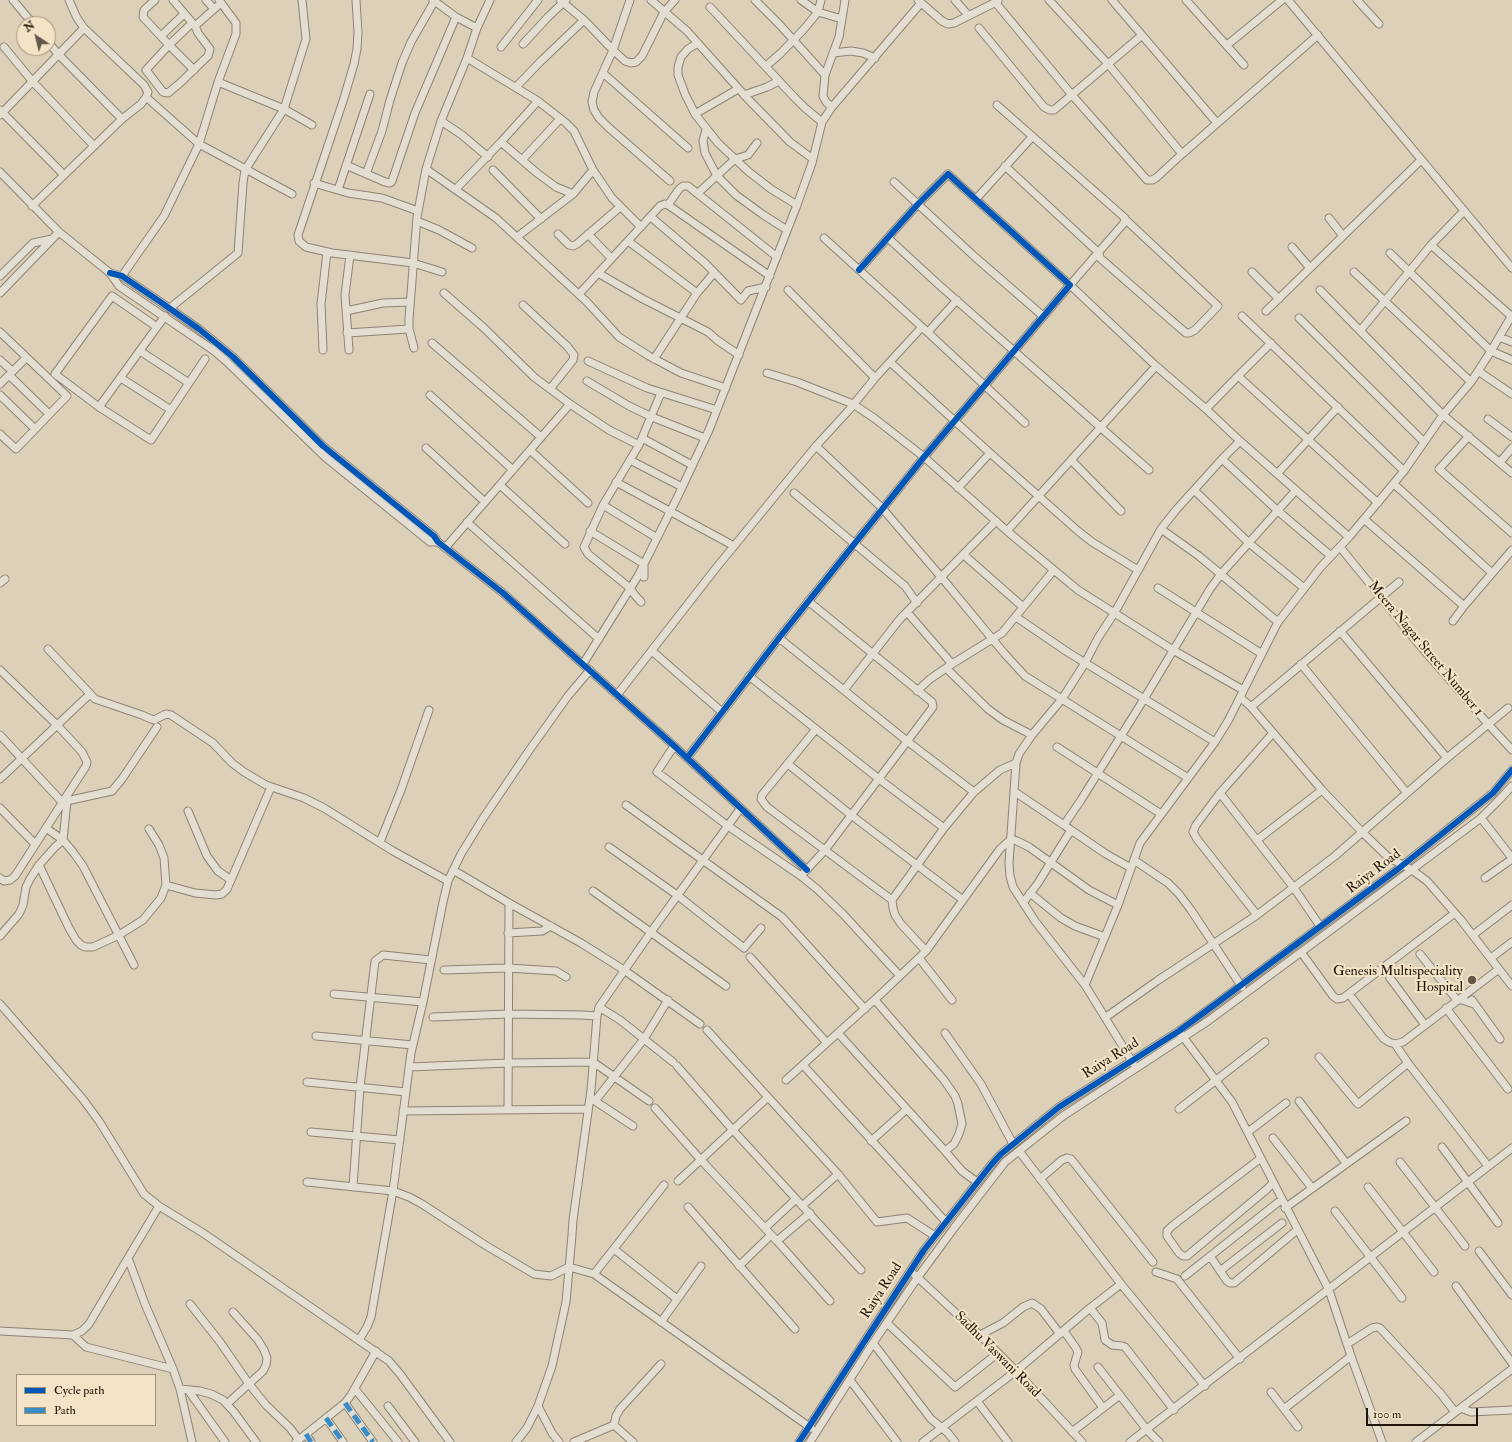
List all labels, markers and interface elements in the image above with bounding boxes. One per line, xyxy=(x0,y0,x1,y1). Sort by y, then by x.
north arrow xyxy=(16,16,56,56)
text: N xyxy=(22,18,37,35)
street label: Meera Nagar Street Number 1 xyxy=(1364,578,1486,720)
street label: Raiya Road xyxy=(1344,846,1404,898)
place label: Genesis Multispeciality Hospital xyxy=(1333,964,1463,996)
marker: Genesis Multispeciality Hospital xyxy=(1466,974,1478,986)
street label: Raiya Road xyxy=(1080,1035,1142,1083)
street label: Raiya Road xyxy=(858,1260,906,1322)
street label: Sadhu Vaswani Road xyxy=(951,1309,1043,1401)
legend xyxy=(16,1374,156,1426)
text: Cycle path xyxy=(54,1383,104,1398)
scale bar xyxy=(1368,1400,1480,1426)
text: Path xyxy=(54,1403,76,1418)
text: 100 m xyxy=(1373,1407,1401,1422)

